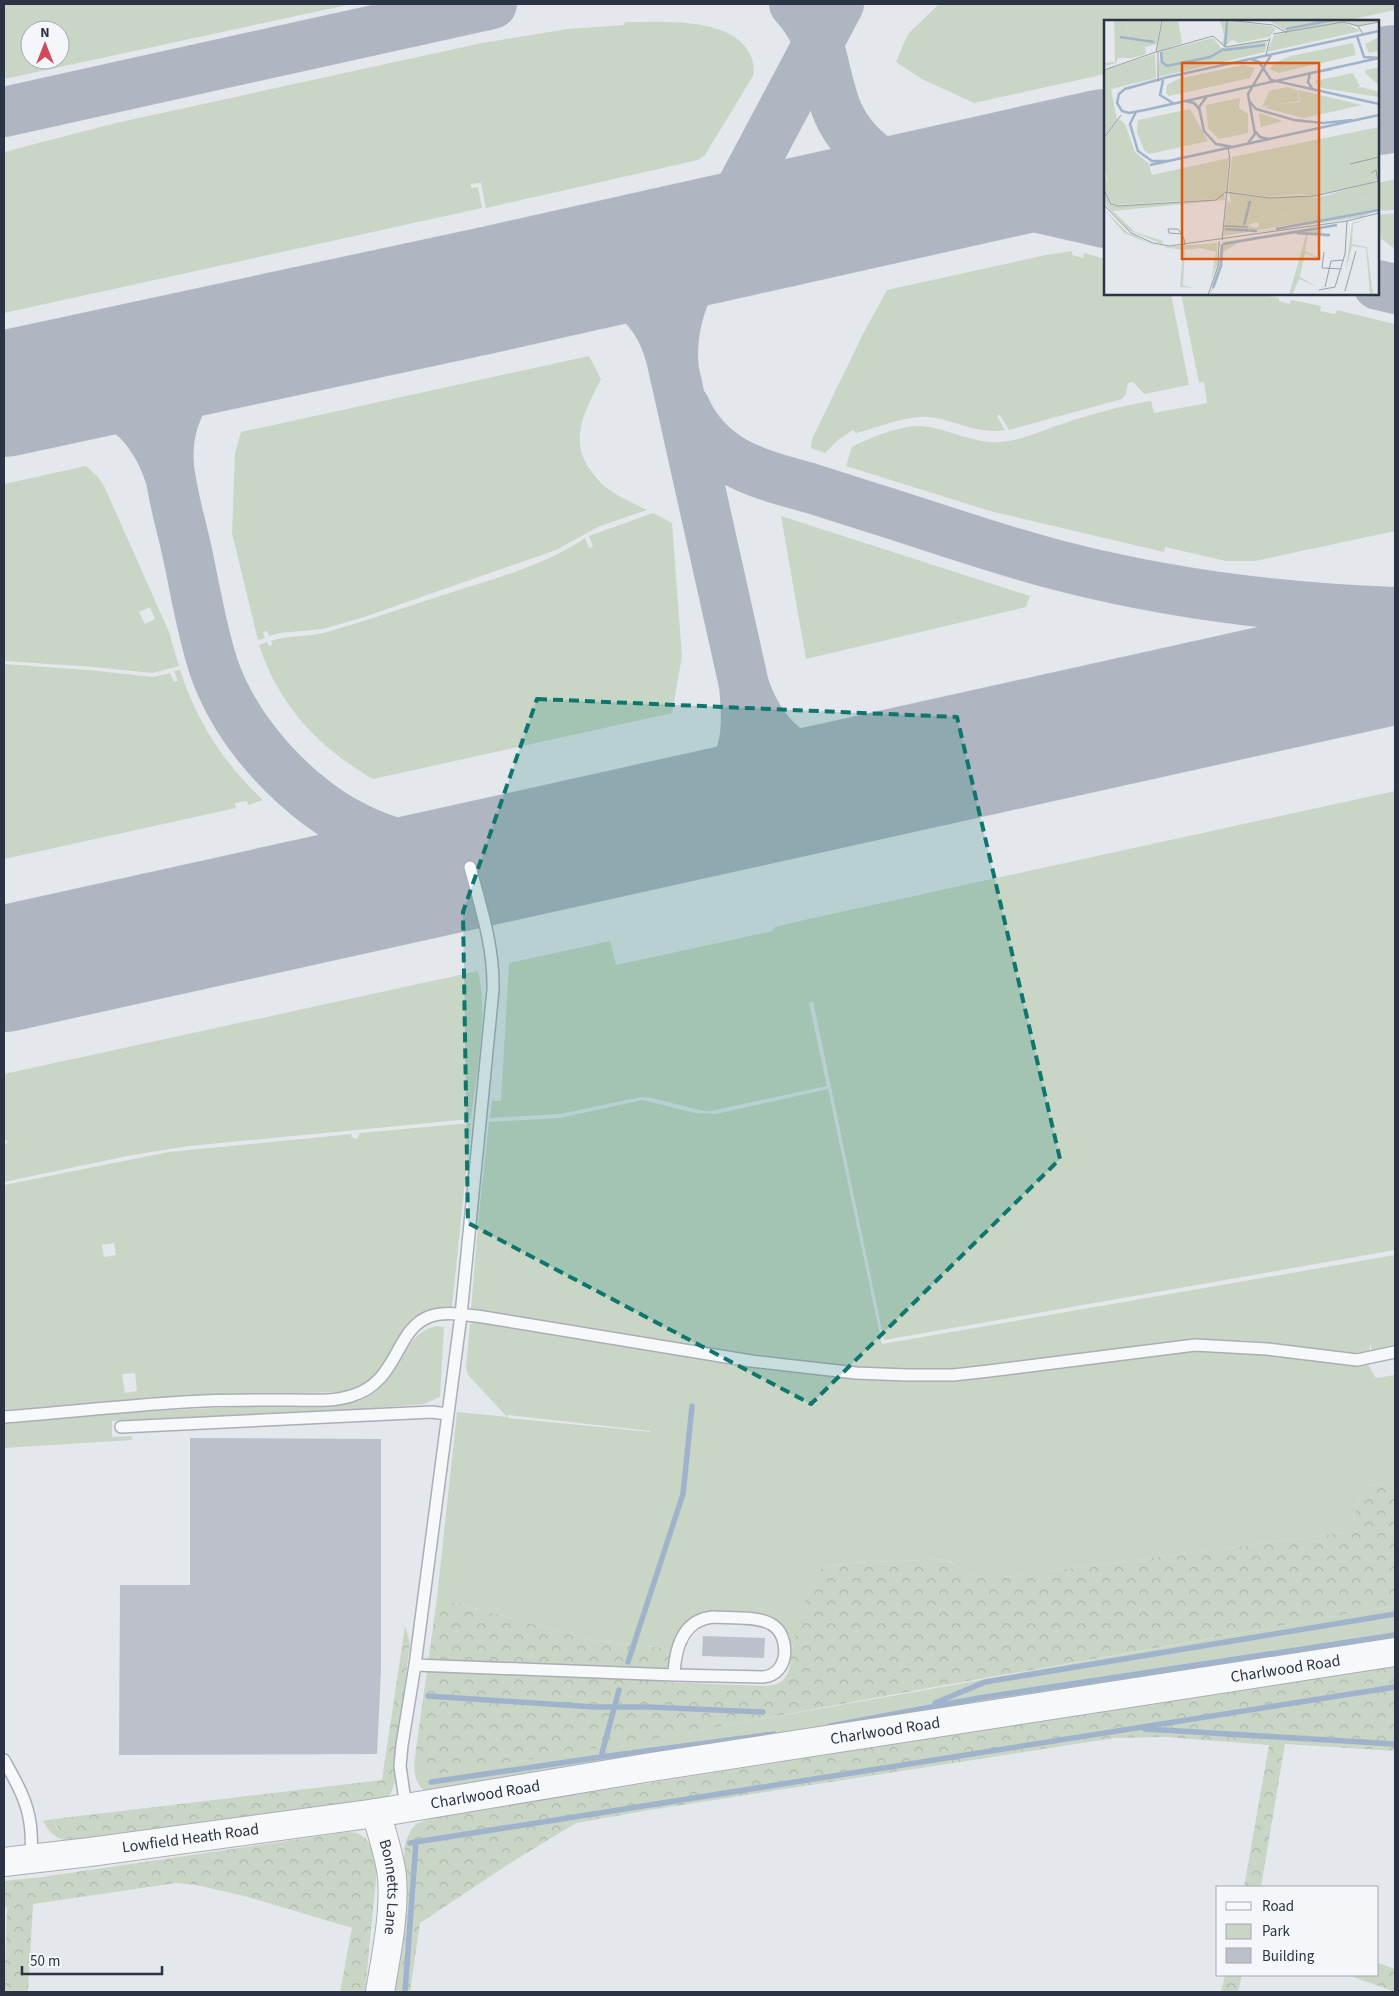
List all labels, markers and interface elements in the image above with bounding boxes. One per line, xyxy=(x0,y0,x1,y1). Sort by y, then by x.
north arrow xyxy=(20,20,70,70)
inset map xyxy=(1104,20,1379,295)
text: N xyxy=(40,23,50,43)
street label: Charlwood Road xyxy=(1229,1650,1342,1688)
street label: Charlwood Road xyxy=(829,1712,942,1750)
street label: Charlwood Road xyxy=(429,1775,542,1815)
street label: Lowfield Heath Road xyxy=(121,1818,260,1859)
street label: Bonnetts Lane xyxy=(373,1837,404,1936)
legend xyxy=(1216,1886,1379,1976)
text: Road xyxy=(1262,1896,1294,1917)
text: Park xyxy=(1262,1921,1291,1942)
scale bar xyxy=(22,1944,162,1976)
text: Building xyxy=(1262,1946,1315,1967)
text: 50 m xyxy=(30,1951,60,1972)

